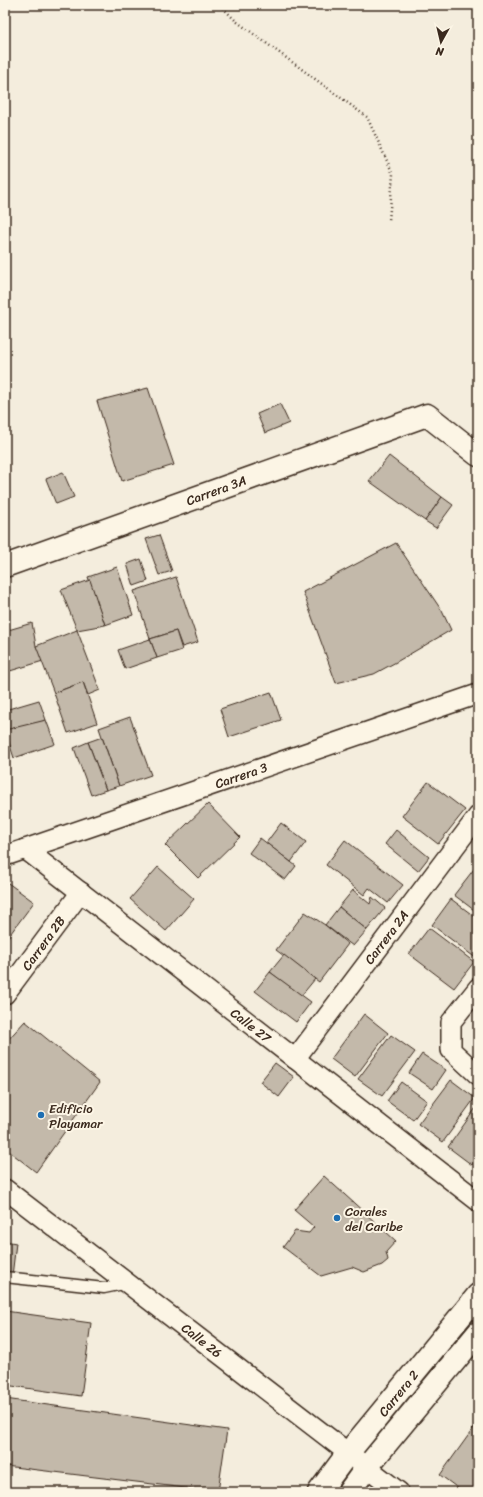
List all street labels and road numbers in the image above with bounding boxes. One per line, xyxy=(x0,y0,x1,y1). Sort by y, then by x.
street label: Carrera 3A xyxy=(183,469,250,512)
street label: Carrera 3 xyxy=(212,756,271,795)
street label: Carrera 2A xyxy=(358,905,415,969)
street label: Carrera 2B xyxy=(16,911,71,976)
street label: Calle 27 xyxy=(225,1002,278,1050)
street label: Calle 26 xyxy=(176,1317,227,1364)
street label: Carrera 2 xyxy=(372,1364,425,1422)

